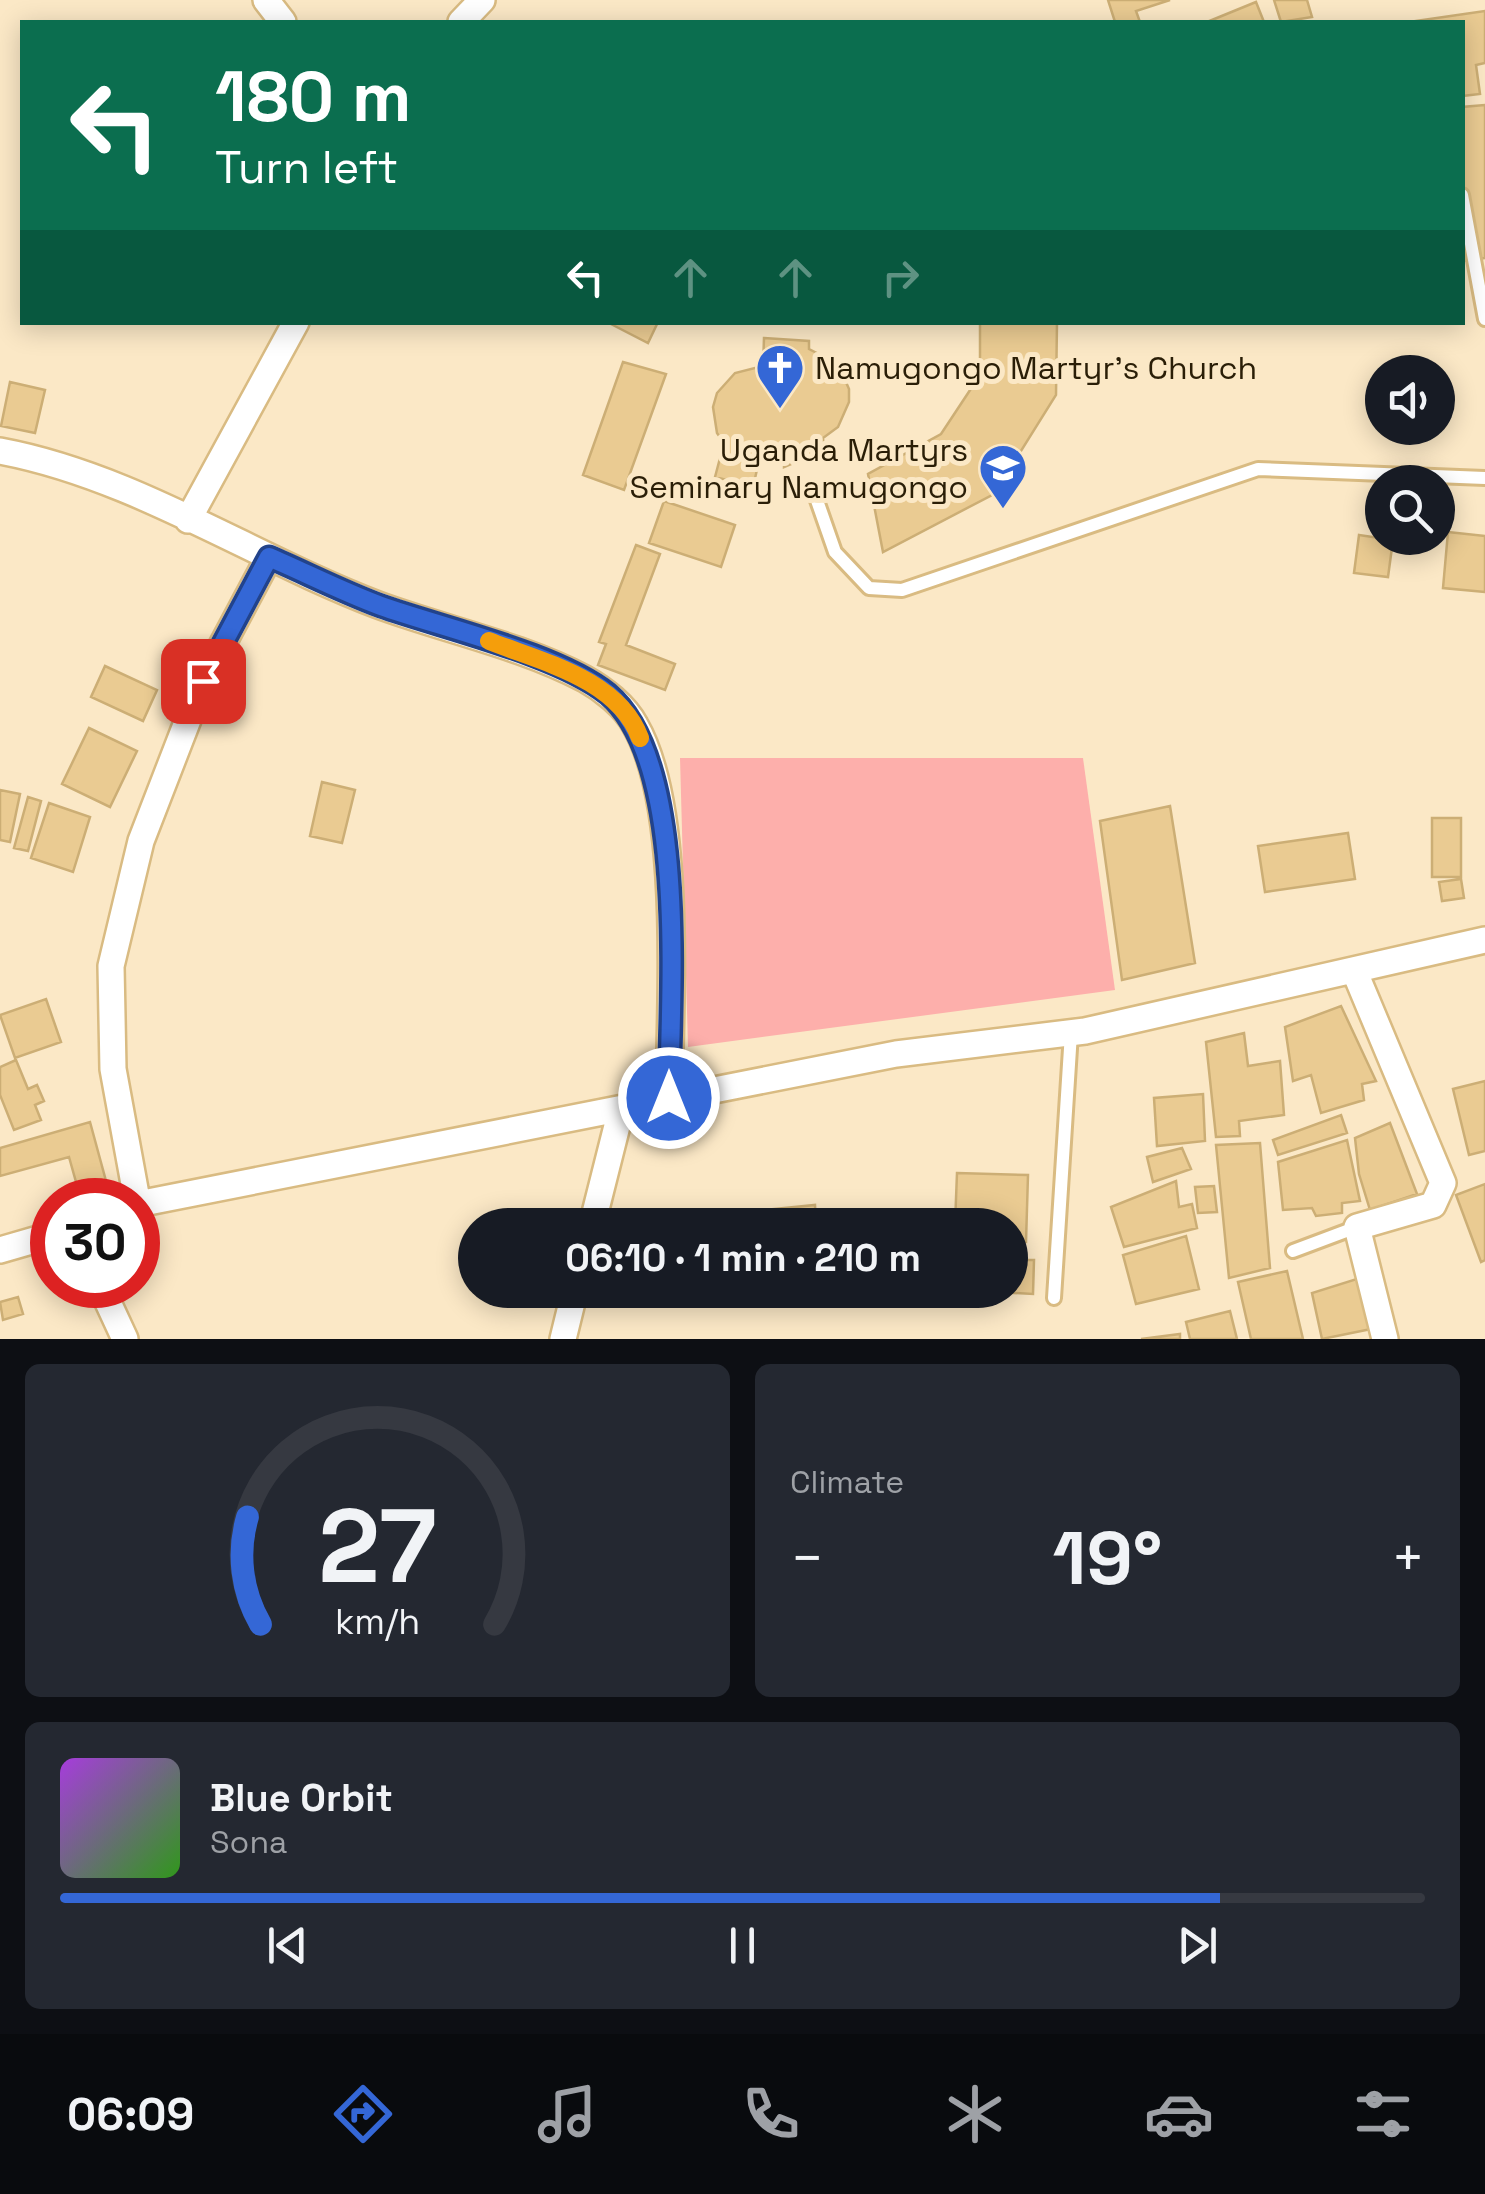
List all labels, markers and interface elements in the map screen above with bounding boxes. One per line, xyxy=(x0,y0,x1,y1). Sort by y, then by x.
text: 180 m xyxy=(215,52,412,141)
icon: left xyxy=(50,60,180,190)
text: Turn left xyxy=(215,139,398,196)
icon: left xyxy=(558,250,613,305)
icon: ahead xyxy=(663,250,718,305)
icon: ahead xyxy=(768,250,823,305)
icon: right xyxy=(873,250,928,305)
church icon: Namugongo Martyr's Church xyxy=(754,342,806,410)
place label: Namugongo Martyr's Church xyxy=(815,348,1257,388)
map controls xyxy=(1365,355,1455,555)
button: sound xyxy=(1365,355,1455,445)
place label: Uganda Martyrs Seminary Namugongo xyxy=(629,430,968,507)
school or university icon: Uganda Martyrs Seminary Namugongo xyxy=(977,442,1029,510)
button: search xyxy=(1365,465,1455,555)
pin xyxy=(161,639,246,724)
icon: arrive xyxy=(176,654,231,709)
position arrow xyxy=(617,1046,721,1150)
speed limit sign: 30 xyxy=(30,1178,160,1308)
text: 06:10 · 1 min · 210 m xyxy=(565,1234,921,1282)
text: Climate xyxy=(790,1462,904,1502)
text: 27 xyxy=(318,1480,437,1612)
text: 19° xyxy=(1053,1510,1162,1606)
text: − xyxy=(790,1523,824,1593)
text: + xyxy=(1391,1523,1425,1593)
text: km/h xyxy=(335,1599,420,1644)
text: Blue Orbit xyxy=(210,1774,393,1822)
text: Sona xyxy=(210,1822,287,1862)
icon: previous xyxy=(260,1918,315,1973)
icon: pause xyxy=(715,1918,770,1973)
icon: next xyxy=(1170,1918,1225,1973)
icon: directions xyxy=(328,2079,398,2149)
icon: music xyxy=(532,2079,602,2149)
icon: phone xyxy=(736,2079,806,2149)
icon: climate xyxy=(940,2079,1010,2149)
icon: car xyxy=(1144,2079,1214,2149)
icon: filters xyxy=(1348,2079,1418,2149)
text: 06:09 xyxy=(67,2086,194,2143)

